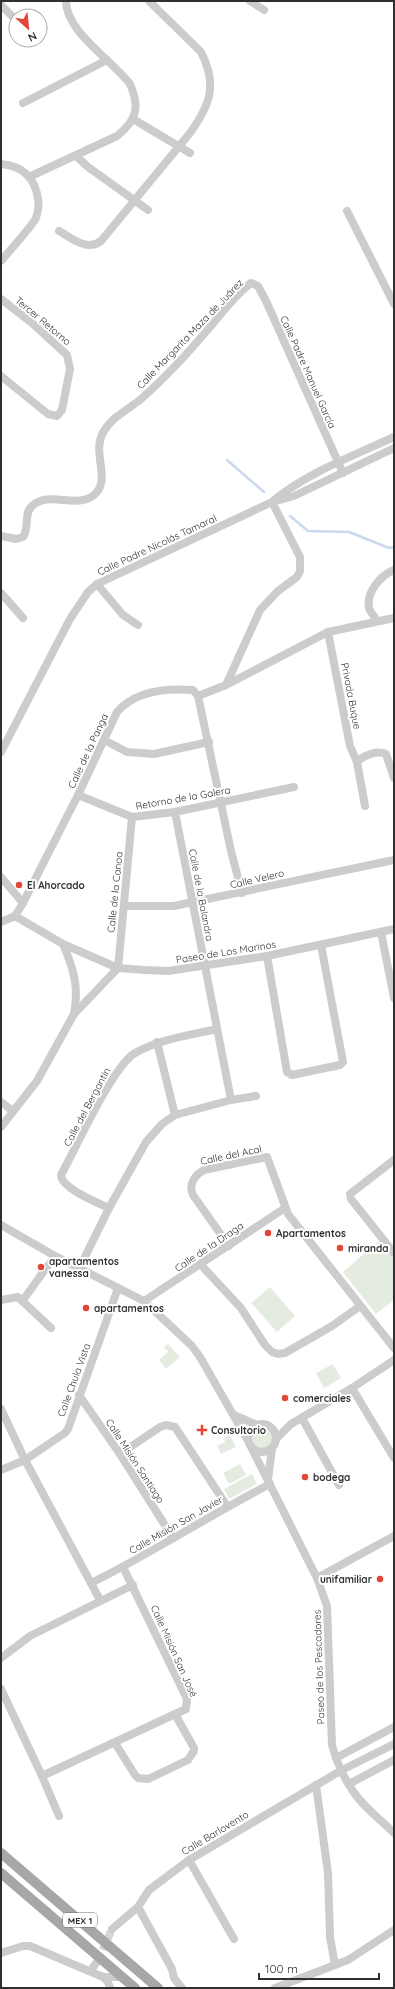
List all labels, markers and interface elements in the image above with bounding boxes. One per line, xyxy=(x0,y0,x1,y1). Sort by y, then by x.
north arrow xyxy=(8,8,48,48)
text: N xyxy=(26,29,39,45)
street label: Calle Margarita Maza de Juárez xyxy=(134,276,246,392)
street label: Tercer Retorno xyxy=(12,294,74,348)
street label: Calle Padre Manuel García xyxy=(277,314,339,430)
street label: Calle Padre Nicolás Tamaral xyxy=(95,512,219,578)
street label: Privada Buque xyxy=(338,662,364,731)
street label: Calle de la Panga xyxy=(65,712,111,790)
street label: Retorno de la Galera xyxy=(134,783,232,813)
street label: Calle de la Balandra xyxy=(186,848,216,942)
street label: Calle de la Canoa xyxy=(104,851,126,933)
street label: Calle Velero xyxy=(229,866,285,892)
place label: El Ahorcado xyxy=(27,879,85,892)
marker: El Ahorcado xyxy=(14,880,24,890)
street label: Paseo de Los Marinos xyxy=(175,938,277,966)
street label: Calle del Bergantín xyxy=(61,1065,113,1149)
street label: Calle del Acal xyxy=(199,1142,263,1168)
street label: Calle de la Draga xyxy=(172,1219,246,1275)
place label: Apartamentos xyxy=(276,1227,346,1240)
marker: Apartamentos xyxy=(263,1228,273,1238)
place label: miranda xyxy=(348,1242,389,1255)
marker: miranda xyxy=(335,1243,345,1253)
place label: apartamentos vanessa xyxy=(49,1255,119,1280)
marker: apartamentos vanessa xyxy=(36,1262,46,1272)
place label: apartamentos xyxy=(94,1302,164,1315)
marker: apartamentos xyxy=(81,1303,91,1313)
street label: Calle Chula Vista xyxy=(55,1341,93,1419)
place label: comerciales xyxy=(293,1392,351,1405)
marker: comerciales xyxy=(280,1393,290,1403)
street label: Calle Misión Santiago xyxy=(103,1416,167,1506)
marker: Consultorio xyxy=(196,1424,208,1436)
place label: Consultorio xyxy=(211,1424,266,1437)
place label: bodega xyxy=(313,1471,350,1484)
marker: bodega xyxy=(300,1472,310,1482)
street label: Calle Misión San Javier xyxy=(127,1493,225,1557)
place label: unifamiliar xyxy=(320,1573,373,1586)
marker: unifamiliar xyxy=(375,1574,385,1584)
street label: Calle Misión San José xyxy=(148,1603,200,1699)
street label: Paseo de los Pescadores xyxy=(310,1609,327,1725)
street label: Calle Barlovento xyxy=(179,1808,251,1858)
road number: MEX 1 xyxy=(63,1913,97,1927)
scale bar xyxy=(259,1955,379,1981)
text: 100 m xyxy=(265,1961,298,1976)

